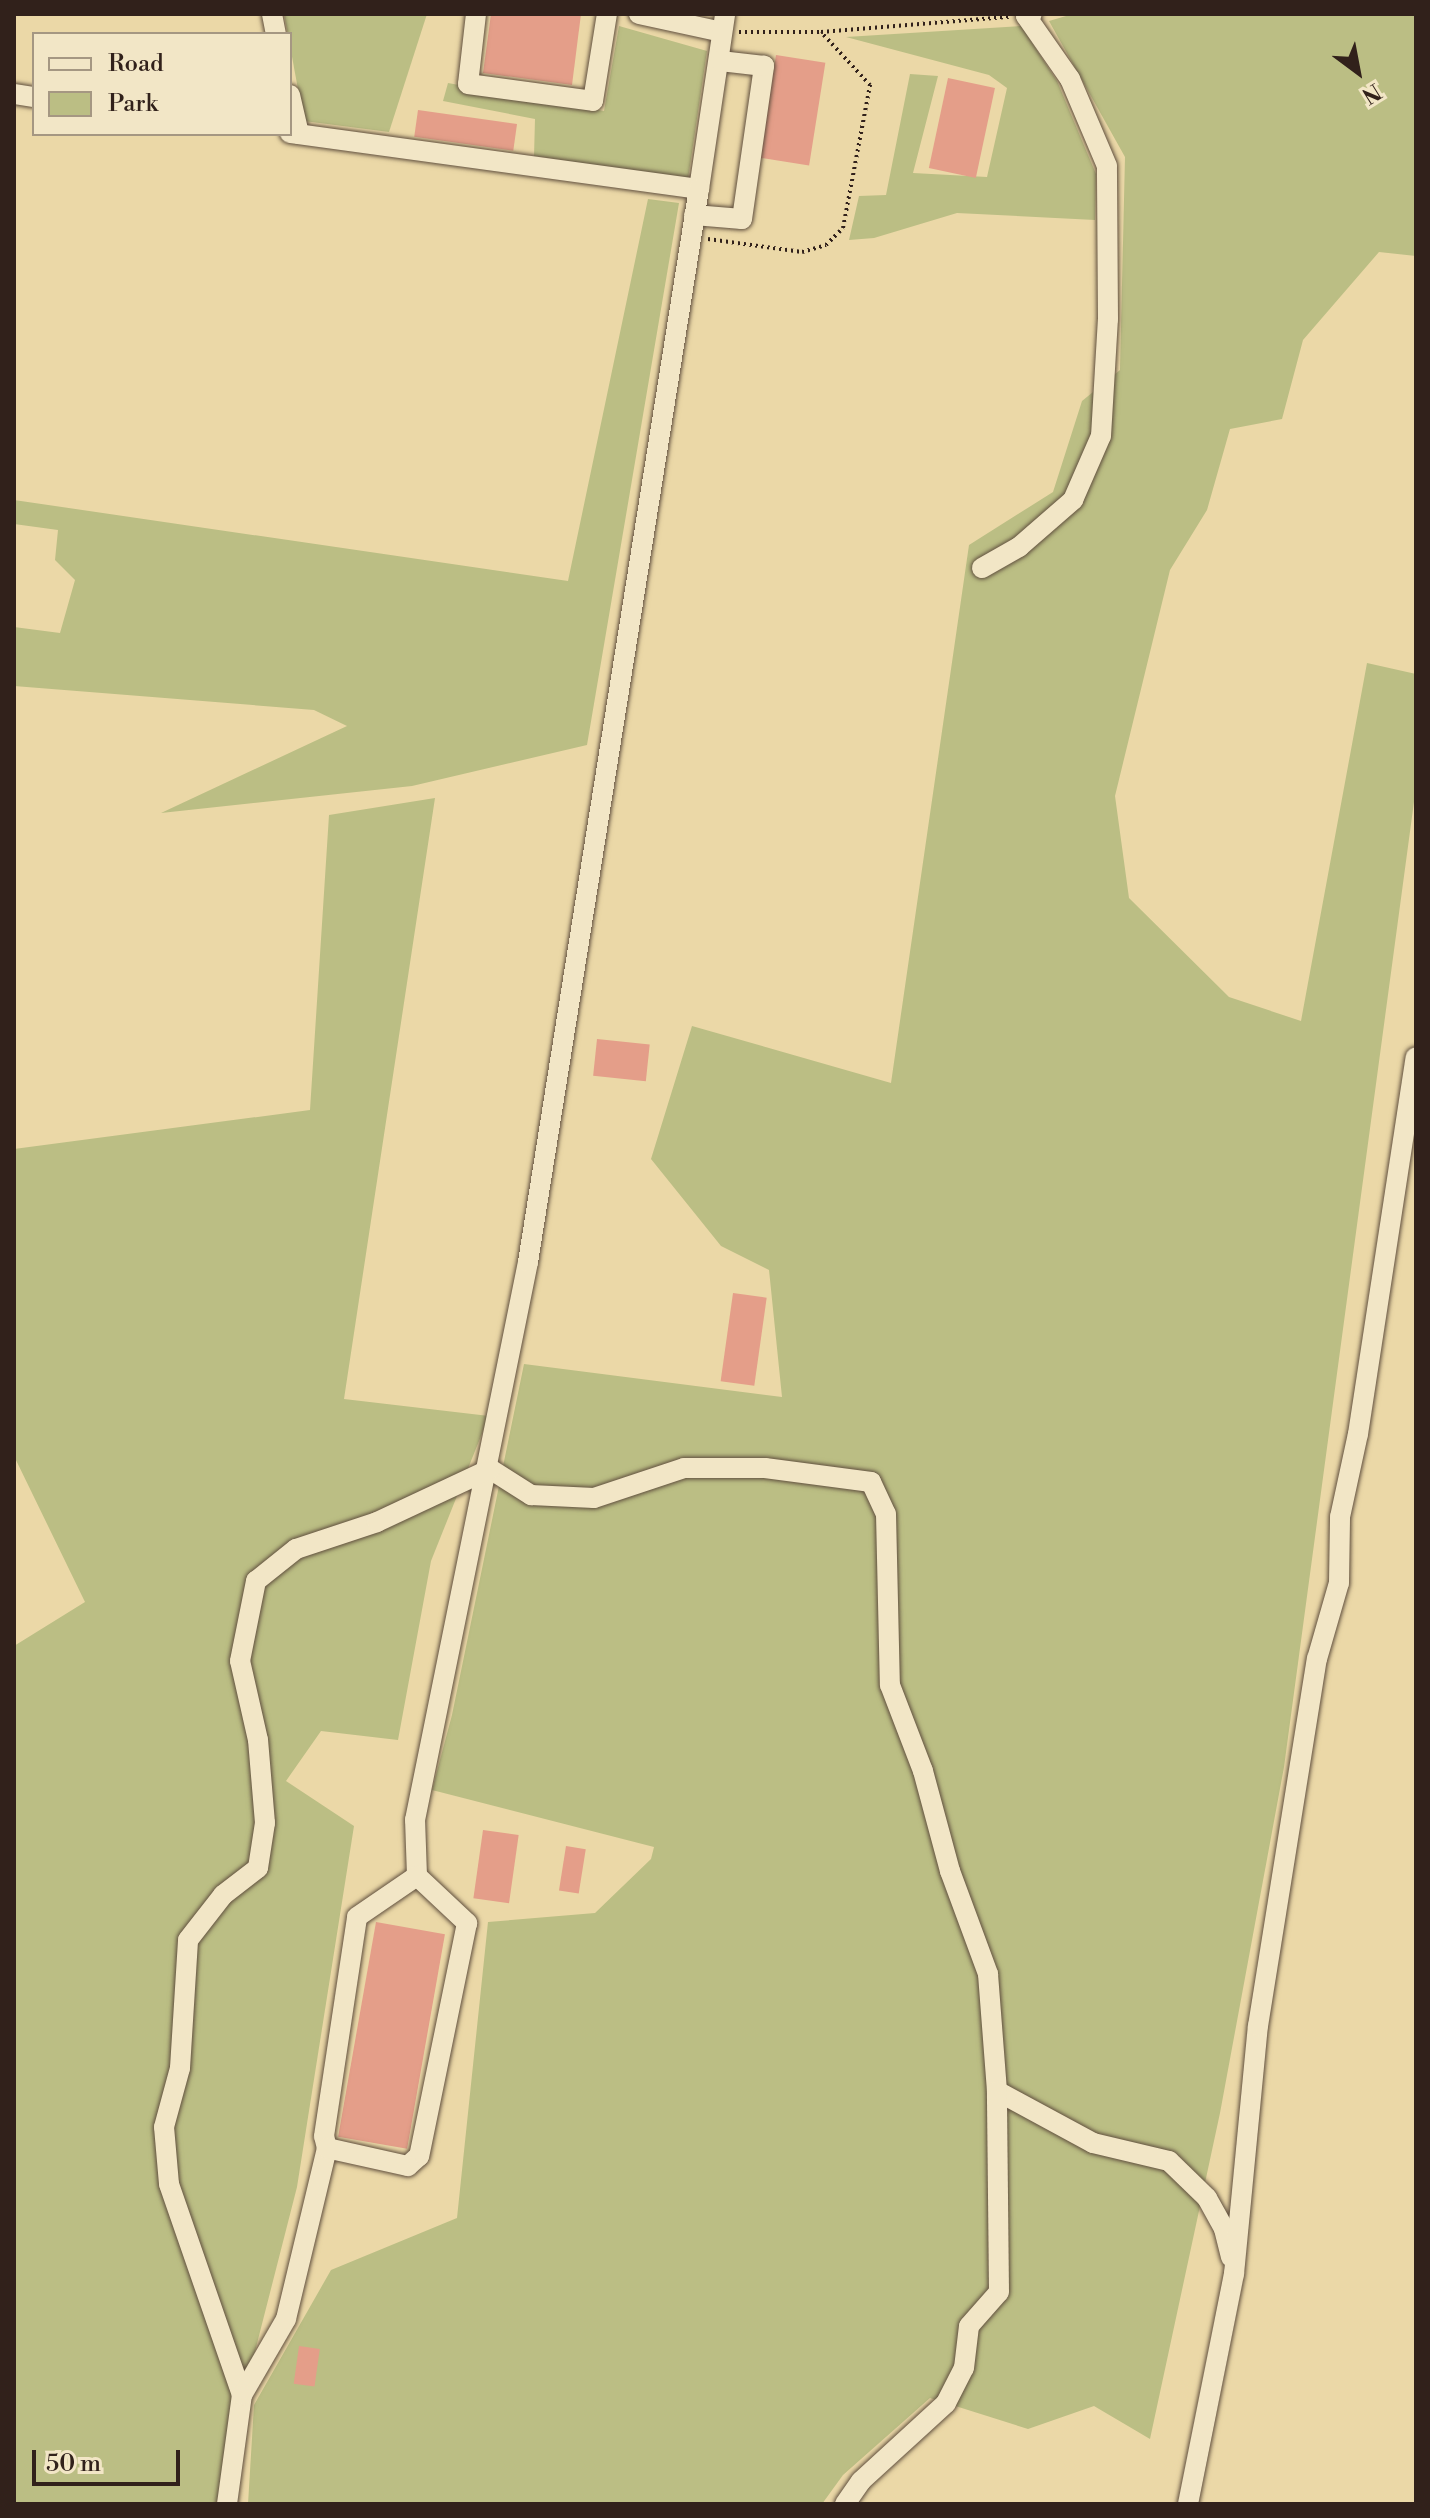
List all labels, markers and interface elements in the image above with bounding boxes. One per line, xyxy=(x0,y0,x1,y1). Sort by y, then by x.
legend xyxy=(32,32,292,136)
north arrow xyxy=(1318,32,1398,112)
text: Road xyxy=(108,49,164,79)
text: N xyxy=(1356,77,1386,109)
text: Park xyxy=(108,89,158,119)
scale bar xyxy=(36,2434,184,2484)
text: 50 m xyxy=(46,2449,101,2479)

